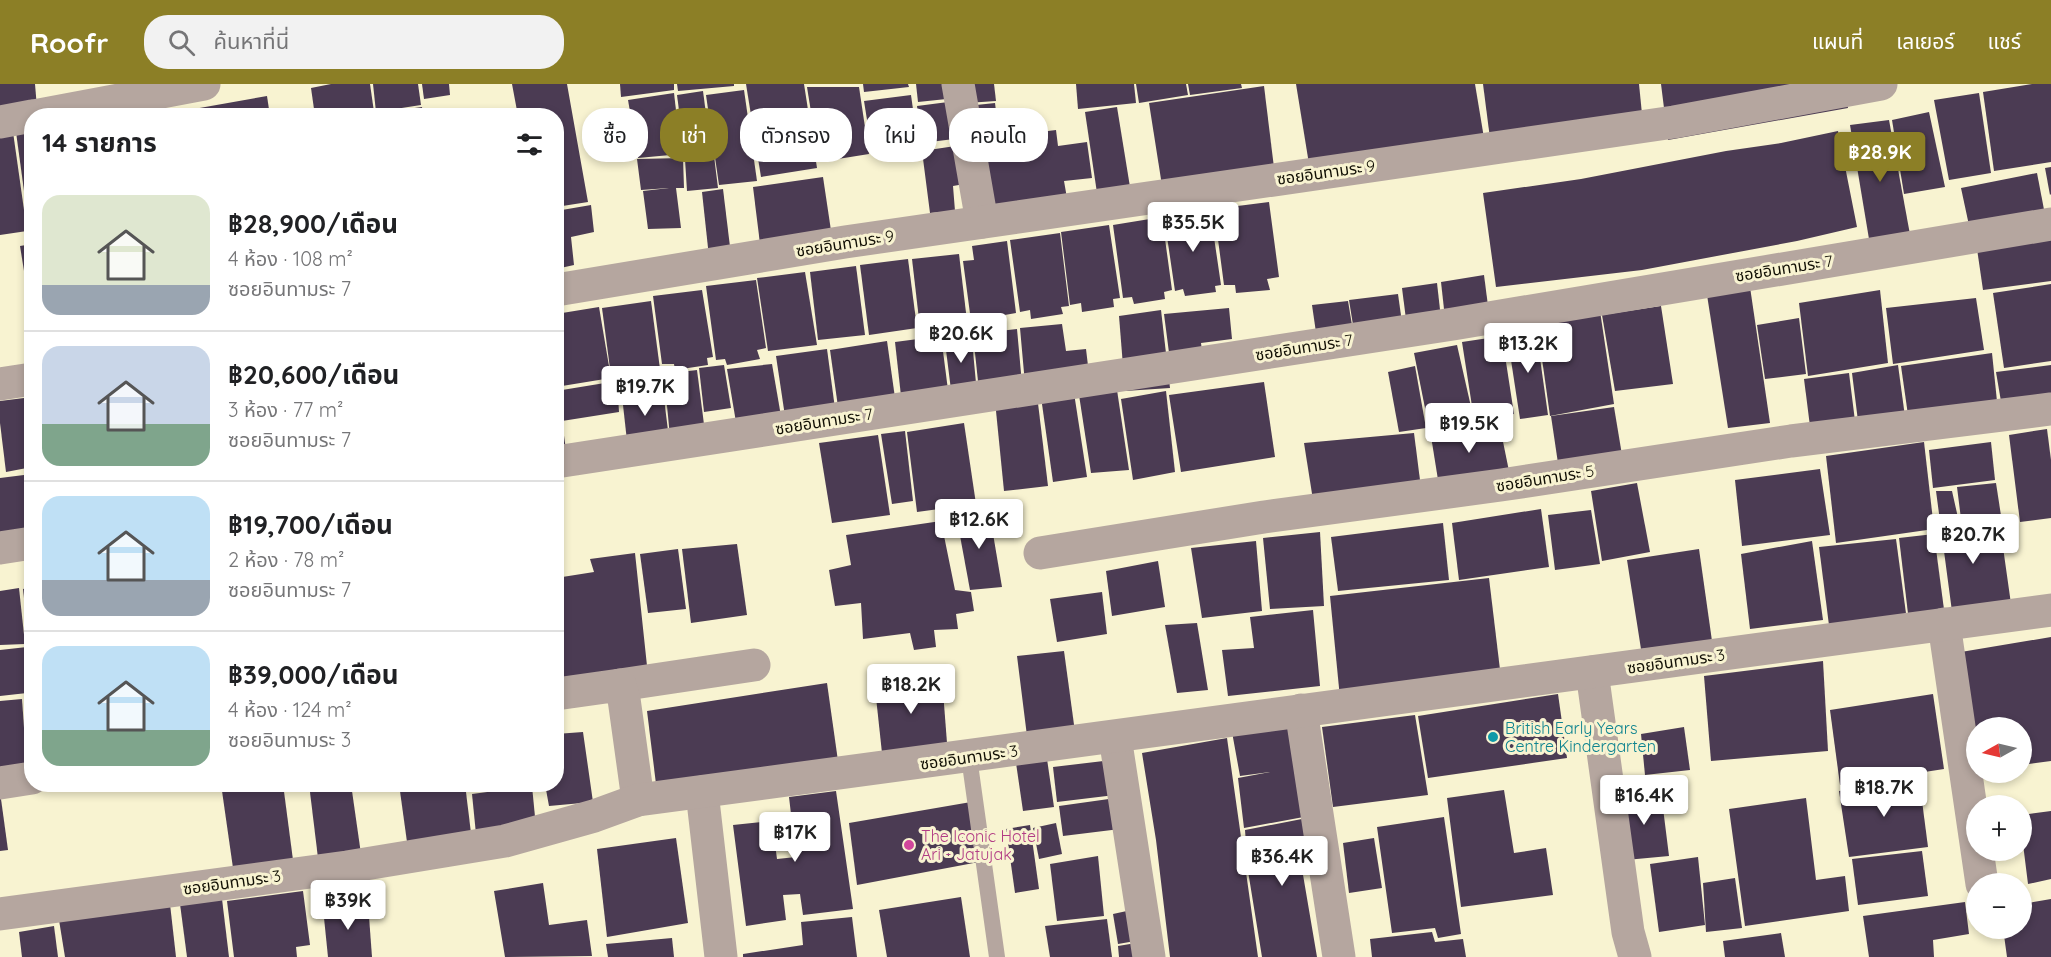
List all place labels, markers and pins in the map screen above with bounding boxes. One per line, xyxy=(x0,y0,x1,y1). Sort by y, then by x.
pin: ฿28.9K xyxy=(1831,132,1929,183)
pin: ฿35.5K xyxy=(1144,202,1242,253)
pin: ฿20.6K xyxy=(912,313,1010,364)
pin: ฿13.2K xyxy=(1479,323,1577,374)
pin: ฿19.7K xyxy=(596,366,694,417)
pin: ฿19.5K xyxy=(1420,403,1518,454)
pin: ฿12.6K xyxy=(930,499,1028,550)
pin: ฿20.7K xyxy=(1924,514,2022,565)
pin: ฿18.2K xyxy=(862,664,960,715)
place label: British Early Years Centre Kindergarten xyxy=(1505,718,1656,756)
marker: British Early Years Centre Kindergarten xyxy=(1486,730,1500,744)
pin: ฿18.7K xyxy=(1835,767,1933,818)
pin: ฿16.4K xyxy=(1595,775,1693,826)
pin: ฿17K xyxy=(759,812,831,863)
place label: The Iconic Hotel Ari - Jatujak xyxy=(921,826,1040,864)
pin: ฿36.4K xyxy=(1233,836,1331,887)
marker: The Iconic Hotel Ari - Jatujak xyxy=(902,838,916,852)
pin: ฿39K xyxy=(312,880,384,931)

